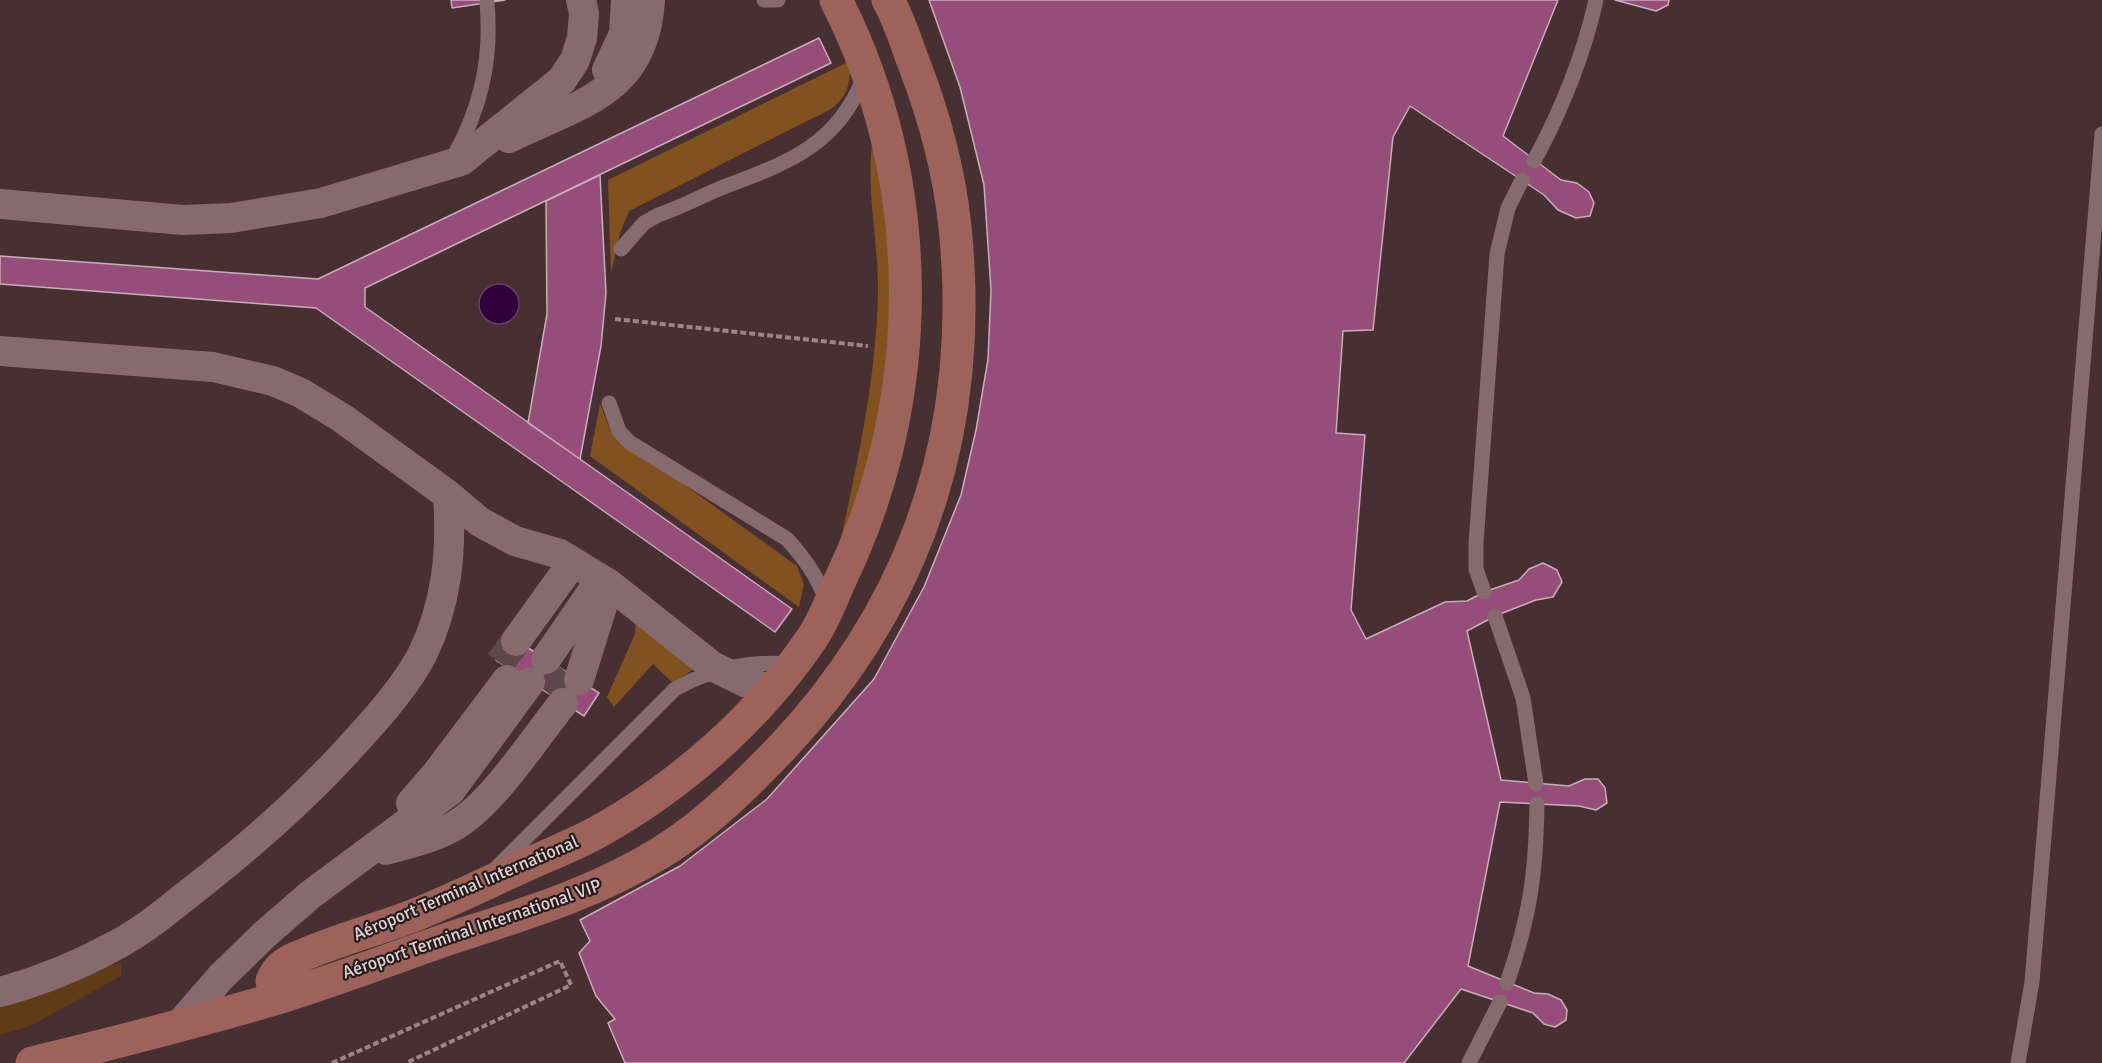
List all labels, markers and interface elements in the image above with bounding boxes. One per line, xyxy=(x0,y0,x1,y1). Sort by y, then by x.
street label: Aéroport Terminal International xyxy=(350,832,582,946)
street label: Aéroport Terminal International VIP xyxy=(340,875,604,985)

